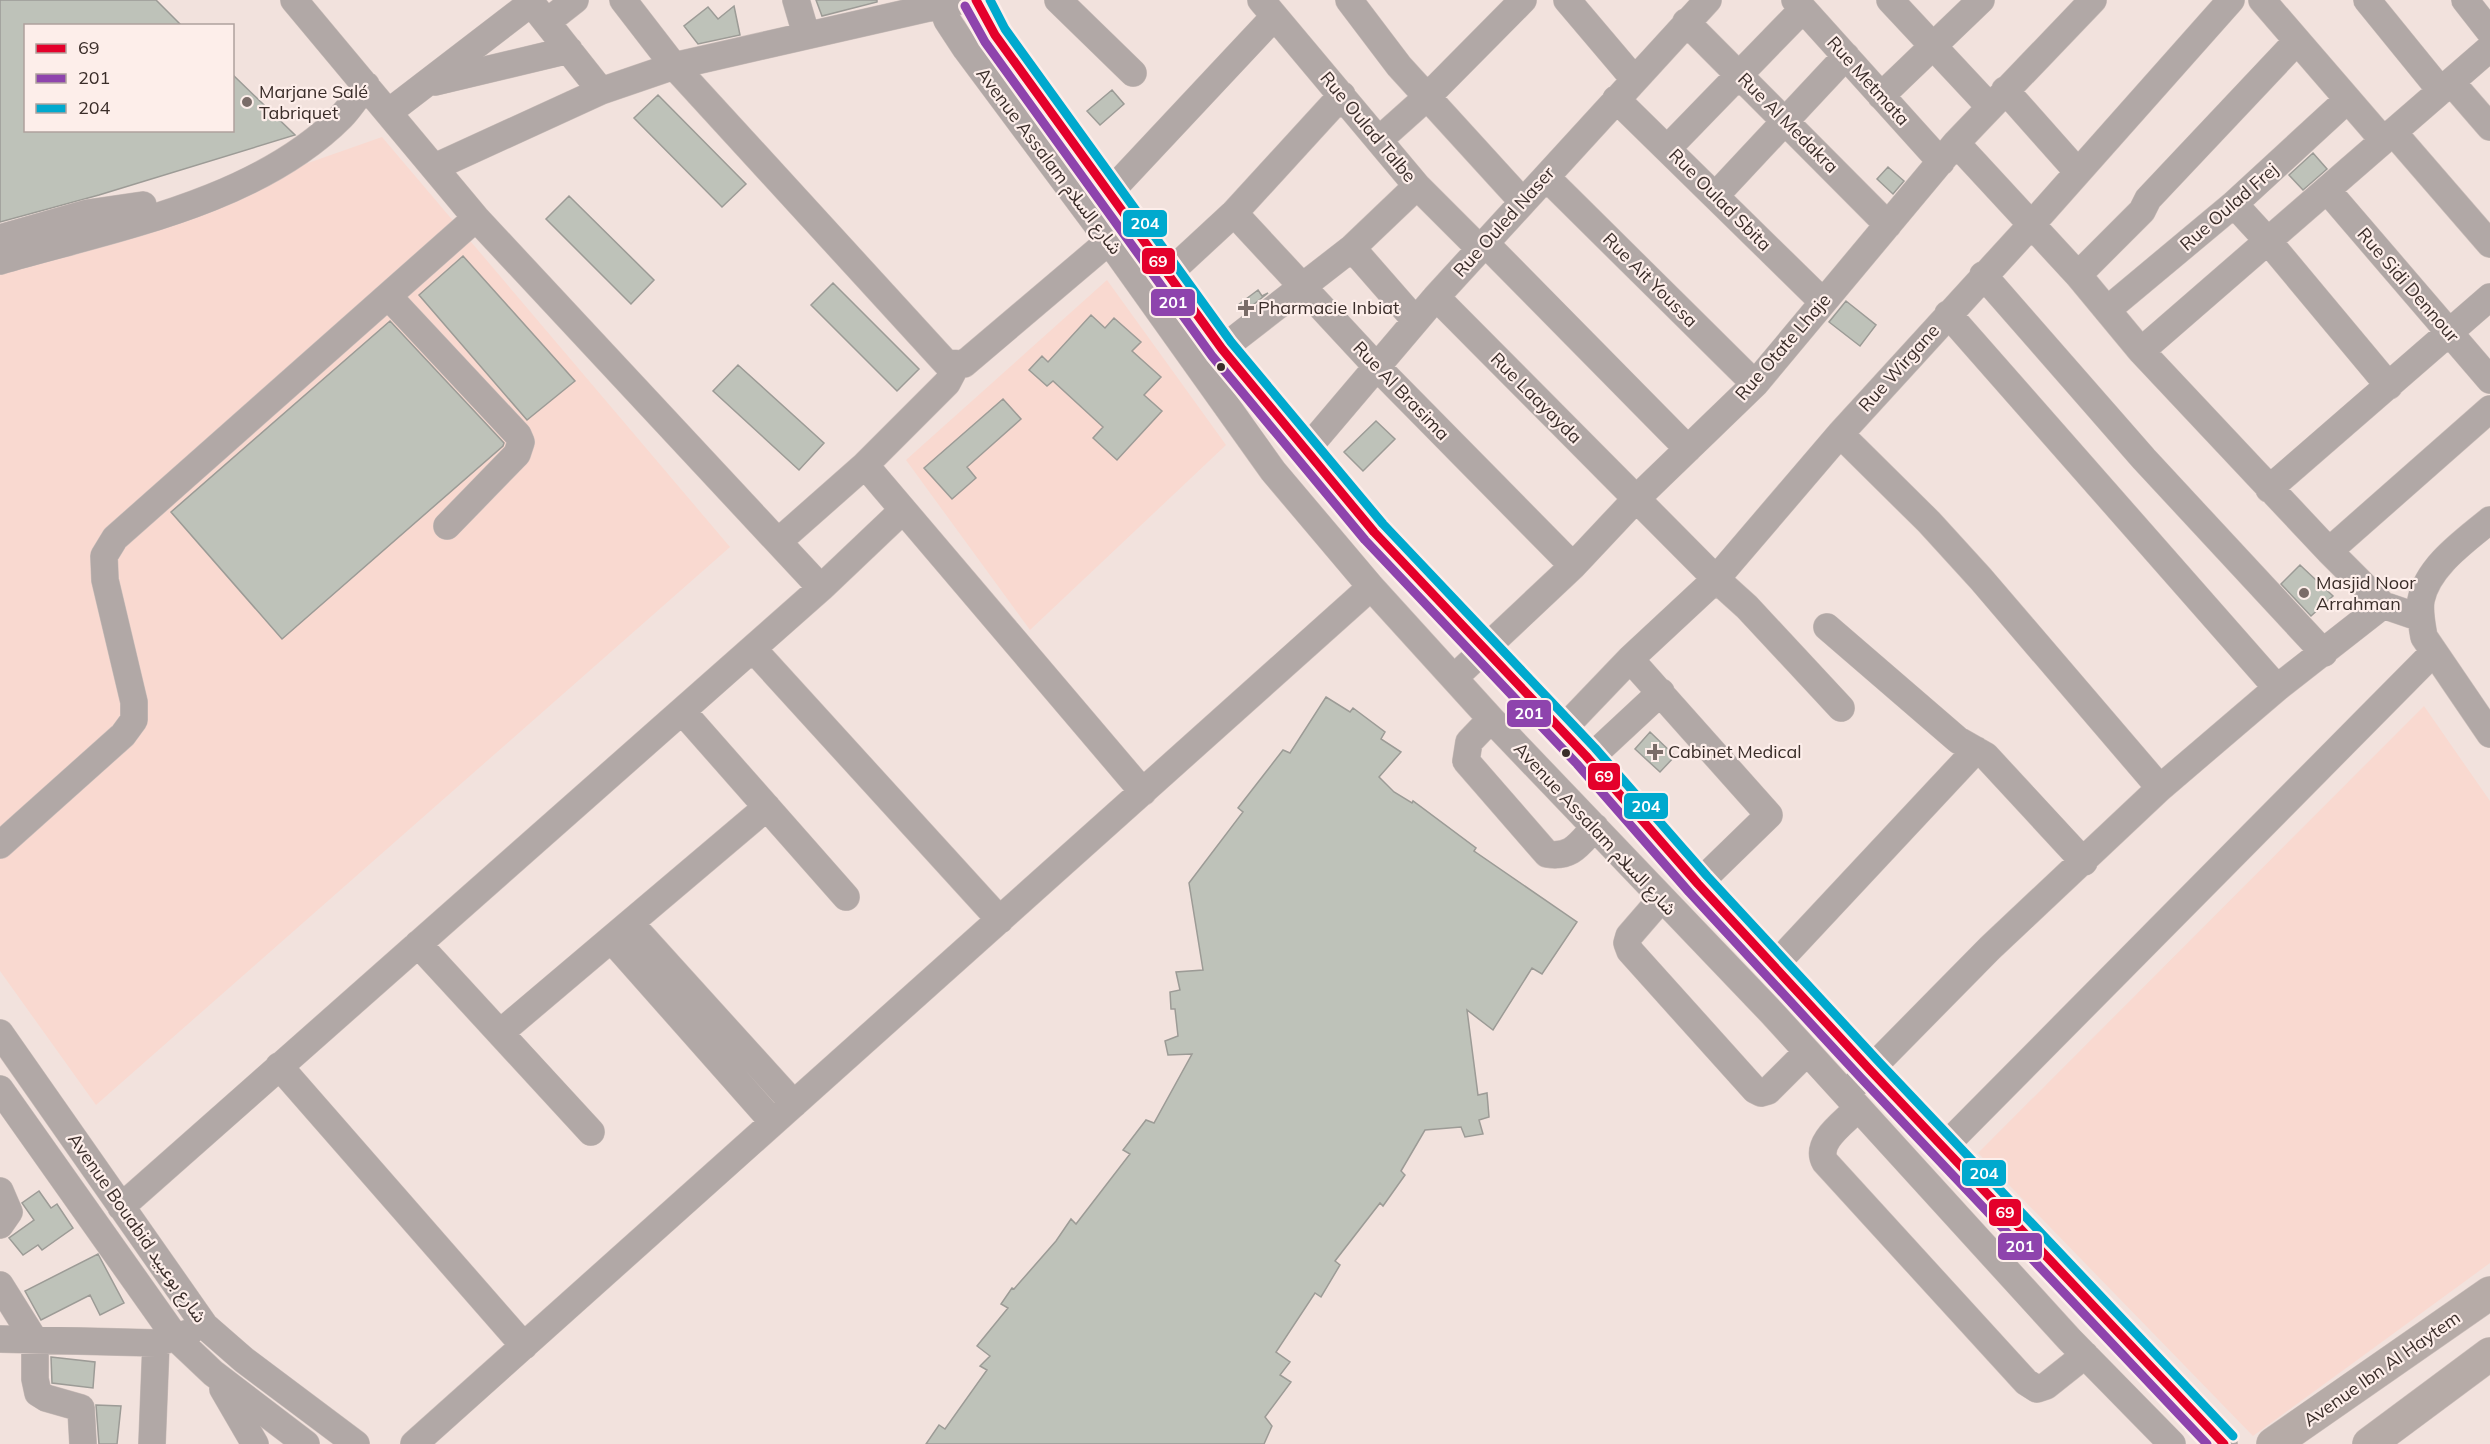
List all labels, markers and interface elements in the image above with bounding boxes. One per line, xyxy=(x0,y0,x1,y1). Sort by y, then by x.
legend xyxy=(24,24,234,132)
street label: Rue Metmata xyxy=(1822,31,1915,130)
text: 69 xyxy=(78,36,100,59)
street label: Avenue Assalam شارع السلام xyxy=(969,63,1127,261)
text: 201 xyxy=(78,66,110,89)
street label: Rue Oulad Talbe xyxy=(1315,67,1421,187)
street label: Rue Al Medakra xyxy=(1733,68,1843,178)
place label: Marjane Salé Tabriquet xyxy=(259,80,368,124)
marker: Marjane Salé Tabriquet xyxy=(240,95,254,109)
text: 204 xyxy=(78,96,111,119)
street label: Rue Oulad Sbita xyxy=(1664,144,1776,256)
street label: Rue Oulad Frej xyxy=(2175,158,2282,256)
street label: Rue Ouled Naser xyxy=(1448,161,1560,282)
line badge: 204 xyxy=(1122,209,1168,238)
text: 204 xyxy=(1131,213,1160,233)
street label: Rue Sidi Dennour xyxy=(2352,223,2465,347)
street label: Rue Ait Youssa xyxy=(1598,227,1703,332)
line badge: 69 xyxy=(1141,247,1176,275)
text: 69 xyxy=(1148,251,1168,271)
line badge: 201 xyxy=(1150,288,1196,317)
street label: Rue Otate Lhaje xyxy=(1730,288,1835,405)
text: 201 xyxy=(1159,292,1187,312)
place label: Pharmacie Inbiat xyxy=(1258,296,1399,319)
marker: Pharmacie Inbiat xyxy=(1239,301,1253,315)
street label: Rue Wirgane xyxy=(1853,319,1944,416)
street label: Rue Al Brasima xyxy=(1348,336,1454,445)
street label: Rue Laayayda xyxy=(1486,347,1587,448)
unlabelled marker xyxy=(1215,361,1227,373)
place label: Masjid Noor Arrahman xyxy=(2316,571,2416,615)
marker: Masjid Noor Arrahman xyxy=(2297,586,2311,600)
line badge: 201 xyxy=(1506,699,1552,728)
text: 201 xyxy=(1515,703,1543,723)
street label: Avenue Assalam شارع السلام xyxy=(1507,737,1682,922)
place label: Cabinet Medical xyxy=(1668,740,1801,763)
marker: Cabinet Medical xyxy=(1646,743,1664,761)
unlabelled marker xyxy=(1560,747,1572,759)
line badge: 69 xyxy=(1587,762,1621,791)
text: 69 xyxy=(1594,766,1614,786)
line badge: 204 xyxy=(1623,792,1669,820)
text: 204 xyxy=(1632,796,1661,816)
street label: Avenue Bouabid شارع بوعبيد xyxy=(61,1128,212,1329)
line badge: 204 xyxy=(1961,1159,2007,1187)
text: 204 xyxy=(1970,1163,1999,1183)
line badge: 69 xyxy=(1988,1198,2022,1227)
text: 69 xyxy=(1995,1202,2015,1222)
line badge: 201 xyxy=(1997,1232,2043,1261)
text: 201 xyxy=(2006,1236,2034,1256)
street label: Avenue Ibn Al Haytem xyxy=(2299,1306,2465,1431)

